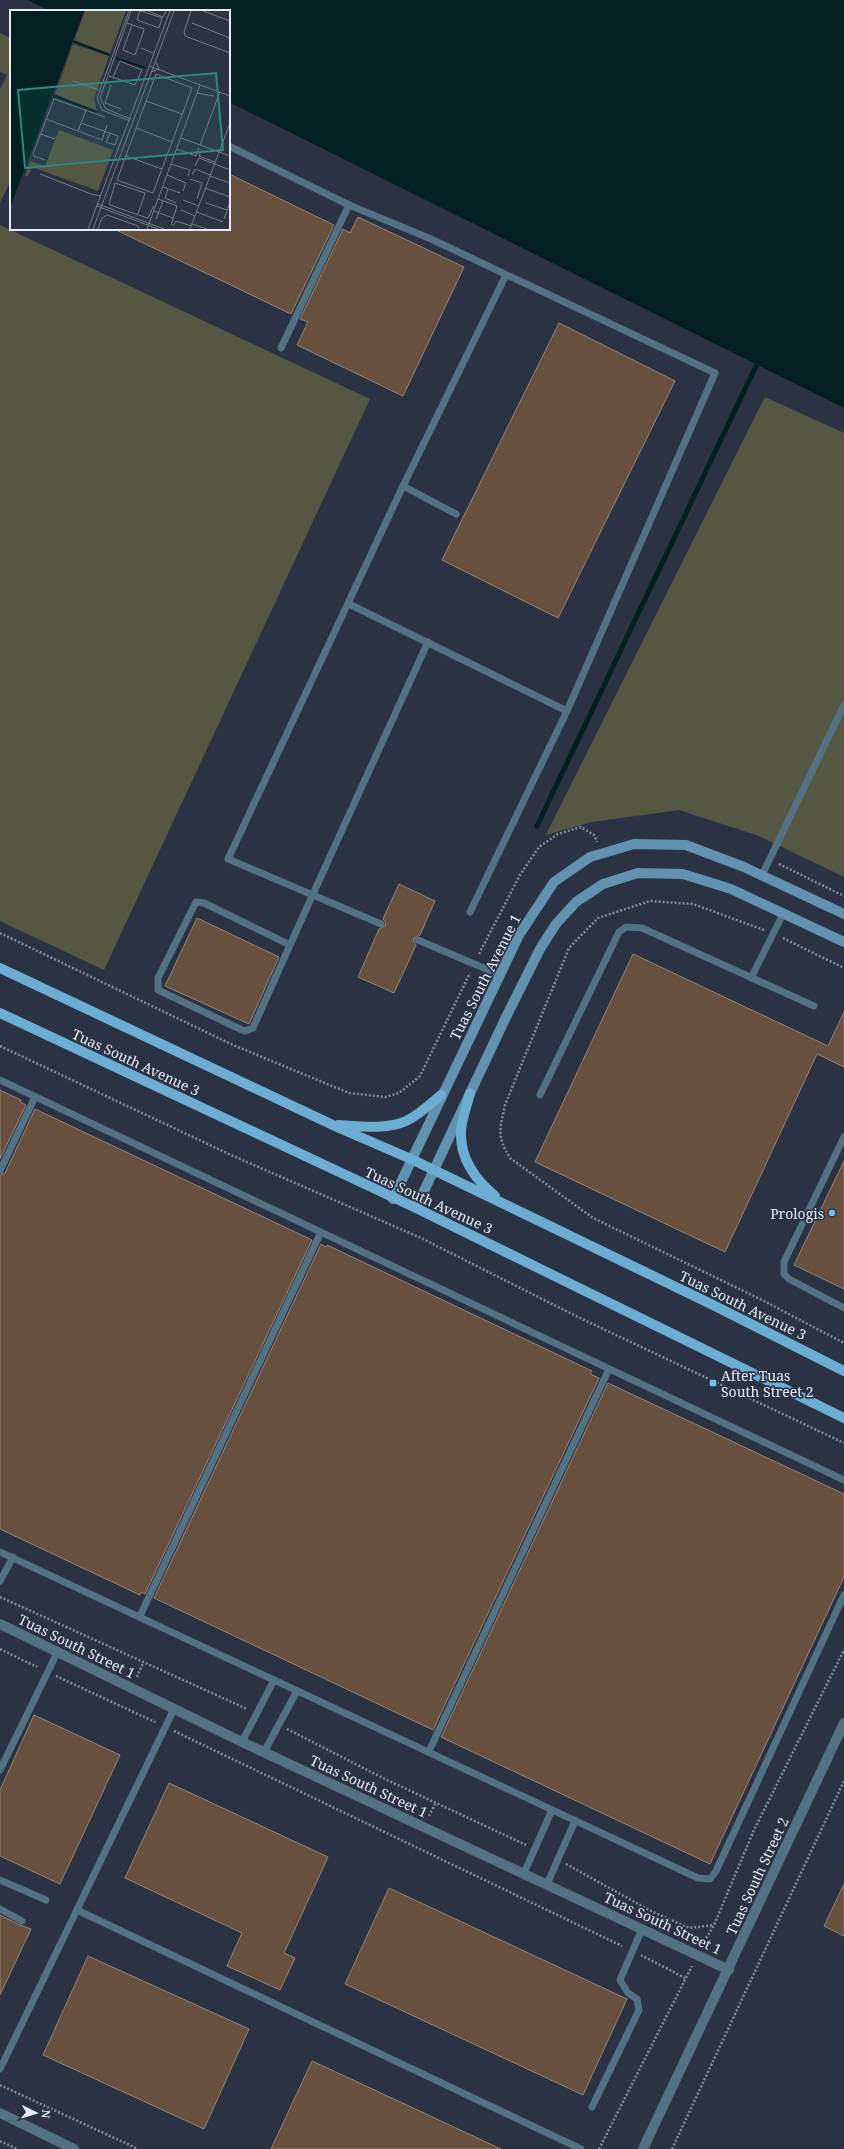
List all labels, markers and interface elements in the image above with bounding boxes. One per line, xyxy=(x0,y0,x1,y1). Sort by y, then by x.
inset map xyxy=(10,10,230,230)
street label: Tuas South Avenue 1 xyxy=(445,911,525,1043)
street label: Tuas South Avenue 3 xyxy=(69,1024,203,1100)
street label: Tuas South Avenue 3 xyxy=(362,1162,496,1238)
place label: Prologis xyxy=(770,1204,824,1223)
marker: Prologis xyxy=(827,1208,837,1218)
street label: Tuas South Avenue 3 xyxy=(676,1266,810,1344)
place label: After Tuas South Street 2 xyxy=(721,1366,814,1401)
marker: After Tuas South Street 2 xyxy=(708,1378,718,1388)
street label: Tuas South Street 1 xyxy=(15,1609,139,1683)
street label: Tuas South Street 1 xyxy=(307,1750,431,1822)
street label: Tuas South Street 2 xyxy=(721,1814,793,1938)
street label: Tuas South Street 1 xyxy=(601,1887,725,1959)
north arrow xyxy=(16,2093,56,2133)
text: N xyxy=(39,2109,54,2119)

